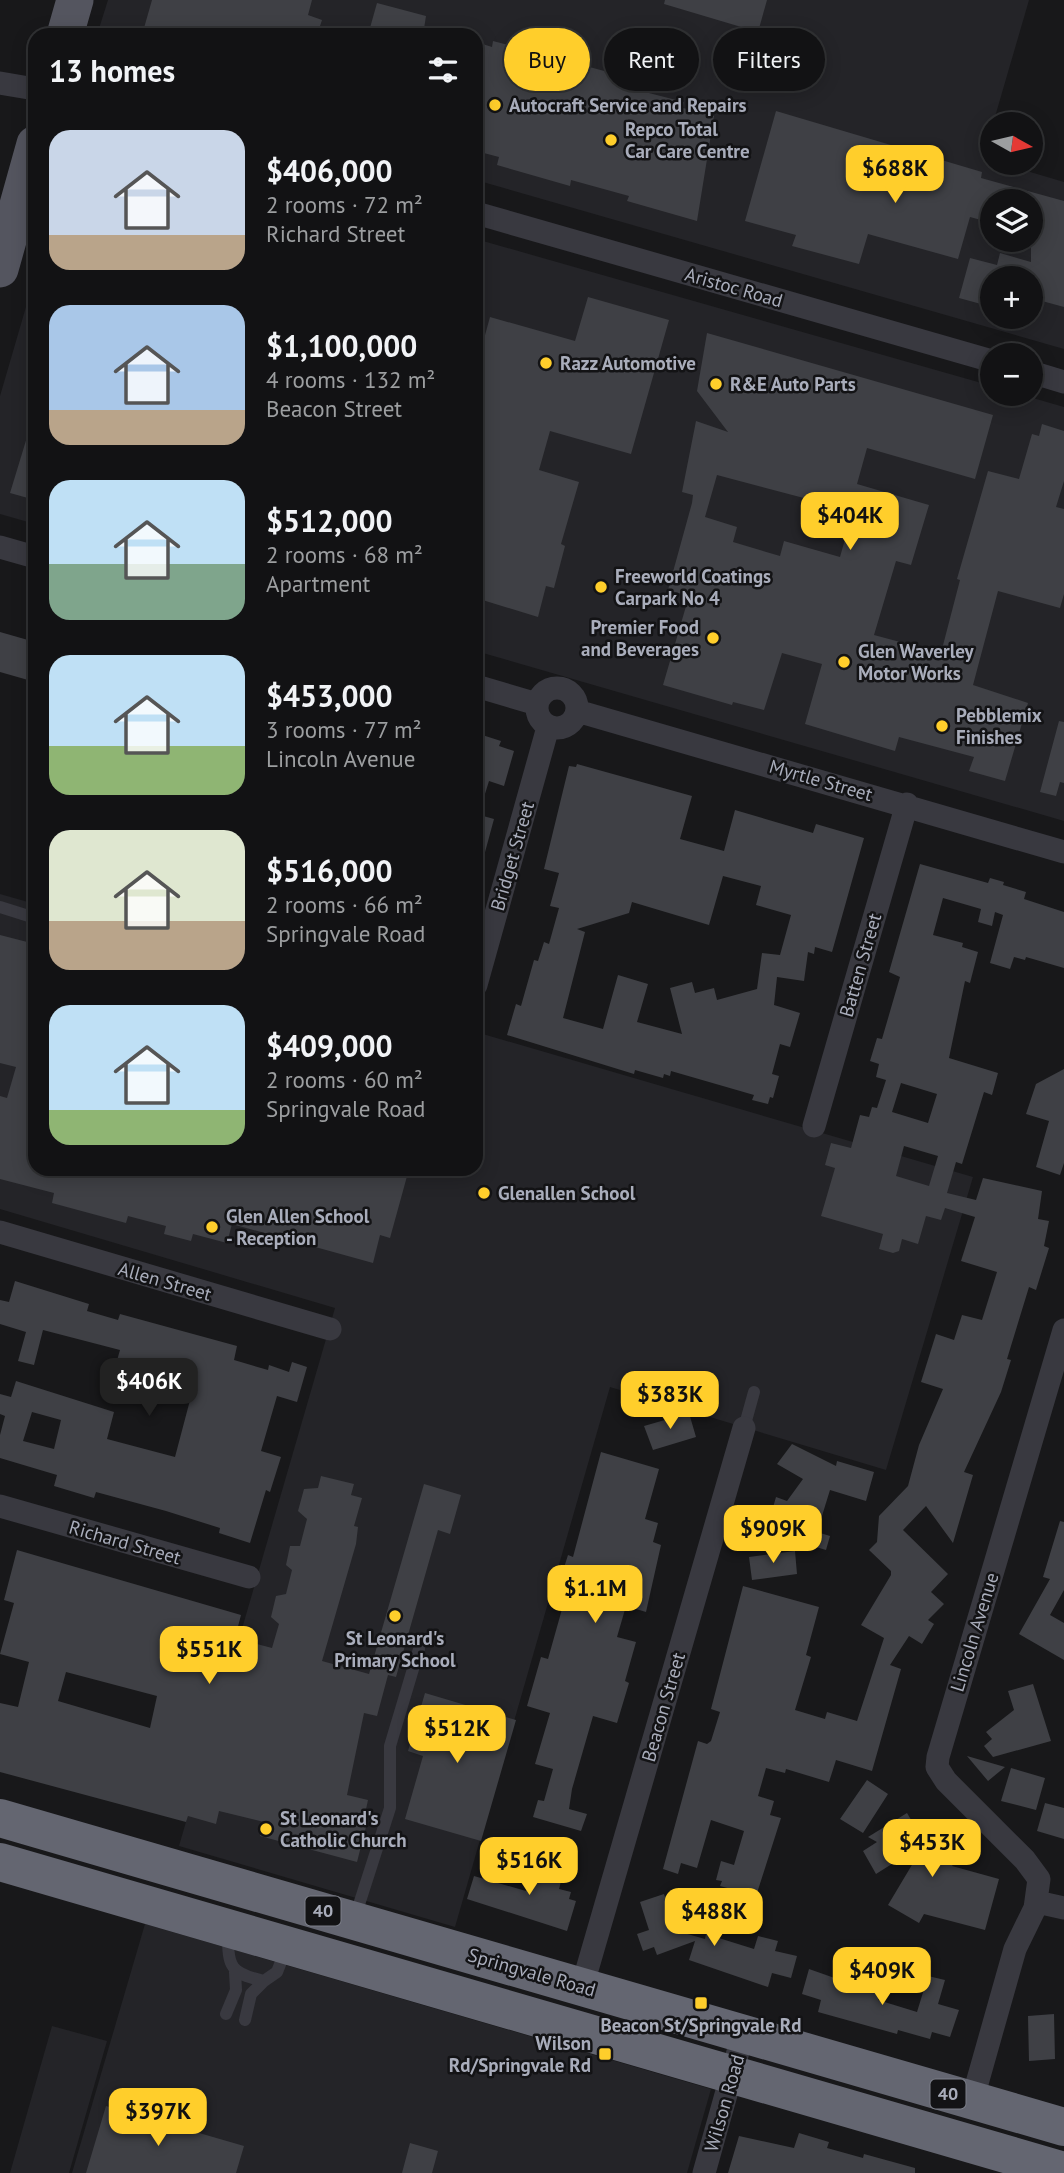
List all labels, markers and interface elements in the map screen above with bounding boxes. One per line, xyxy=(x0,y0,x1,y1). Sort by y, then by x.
chip: Buy xyxy=(504,28,590,91)
chip: Rent xyxy=(604,28,699,91)
chip: Filters xyxy=(713,28,825,91)
text: 13 homes xyxy=(49,51,175,90)
icon: filters xyxy=(424,51,462,89)
place label: Autocraft Service and Repairs xyxy=(509,93,747,117)
marker: Autocraft Service and Repairs xyxy=(487,97,503,113)
north arrow xyxy=(980,112,1043,175)
map controls xyxy=(980,112,1043,406)
place label: Repco Total Car Care Centre xyxy=(625,117,750,163)
marker: Repco Total Car Care Centre xyxy=(603,132,619,148)
pin: $688K xyxy=(846,146,944,205)
text: $406,000 xyxy=(266,151,393,190)
text: $688K xyxy=(862,153,928,182)
icon: home xyxy=(105,158,189,242)
button: layers xyxy=(980,189,1043,252)
text: 2 rooms · 72 m² xyxy=(266,190,423,219)
text: Richard Street xyxy=(266,219,405,248)
street label: Aristoc Road xyxy=(682,262,786,312)
button: + xyxy=(980,266,1043,329)
text: $1,100,000 xyxy=(266,326,417,365)
icon: home xyxy=(105,333,189,417)
button: − xyxy=(980,343,1043,406)
place label: Razz Automotive xyxy=(560,351,696,375)
marker: Razz Automotive xyxy=(538,355,554,371)
text: 4 rooms · 132 m² xyxy=(266,365,435,394)
place label: R&E Auto Parts xyxy=(730,372,856,396)
marker: R&E Auto Parts xyxy=(708,376,724,392)
text: Beacon Street xyxy=(266,394,402,423)
pin: $404K xyxy=(801,492,899,552)
text: $404K xyxy=(817,500,883,529)
text: $512,000 xyxy=(266,501,393,540)
icon: home xyxy=(105,508,189,592)
text: 2 rooms · 68 m² xyxy=(266,540,423,569)
place label: Freeworld Coatings Carpark No 4 xyxy=(615,564,771,610)
text: Apartment xyxy=(266,569,370,598)
marker: Freeworld Coatings Carpark No 4 xyxy=(593,579,609,595)
place label: Premier Food and Beverages xyxy=(581,615,699,661)
marker: Premier Food and Beverages xyxy=(705,630,721,646)
place label: Glen Waverley Motor Works xyxy=(858,639,975,685)
marker: Glen Waverley Motor Works xyxy=(836,654,852,670)
text: $453,000 xyxy=(266,676,393,715)
icon: home xyxy=(105,683,189,767)
place label: Pebblemix Finishes xyxy=(956,703,1042,749)
text: 3 rooms · 77 m² xyxy=(266,715,422,744)
marker: Pebblemix Finishes xyxy=(934,718,950,734)
text: Lincoln Avenue xyxy=(266,744,415,773)
street label: Myrtle Street xyxy=(767,754,876,806)
street label: Bridget Street xyxy=(485,798,539,914)
text: $516,000 xyxy=(266,851,393,890)
icon: home xyxy=(105,858,189,942)
text: 2 rooms · 66 m² xyxy=(266,890,423,919)
street label: Batten Street xyxy=(834,910,886,1020)
text: Springvale Road xyxy=(266,919,425,948)
text: $409,000 xyxy=(266,1026,393,1065)
icon: home xyxy=(105,1033,189,1117)
text: 2 rooms · 60 m² xyxy=(266,1065,423,1094)
text: Springvale Road xyxy=(266,1094,425,1123)
place label: Glenallen School xyxy=(498,1181,636,1205)
marker: Glenallen School xyxy=(476,1185,492,1201)
place label: Glen Allen School - Reception xyxy=(226,1204,370,1250)
marker: Glen Allen School - Reception xyxy=(204,1219,220,1235)
street label: Allen Street xyxy=(116,1256,215,1306)
pin: $406K xyxy=(100,1358,198,1418)
text: $406K xyxy=(116,1366,182,1395)
pin: $383K xyxy=(621,1372,719,1431)
text: $383K xyxy=(637,1379,703,1408)
pin: $909K xyxy=(724,1506,822,1565)
text: $909K xyxy=(740,1513,806,1542)
street label: Richard Street xyxy=(66,1515,184,1570)
pin: $1.1M xyxy=(546,1566,644,1625)
street label: Lincoln Avenue xyxy=(944,1569,1004,1695)
text: $1.1M xyxy=(563,1573,627,1602)
marker: St Leonard's Primary School xyxy=(387,1608,403,1624)
pin: $551K xyxy=(160,1626,258,1686)
place label: St Leonard's Primary School xyxy=(334,1626,456,1672)
text: $551K xyxy=(176,1634,242,1663)
street label: Beacon Street xyxy=(636,1649,690,1764)
pin: $512K xyxy=(408,1706,506,1765)
text: $512K xyxy=(424,1713,490,1742)
place label: St Leonard's Catholic Church xyxy=(280,1806,407,1852)
pin: $453K xyxy=(883,1820,981,1879)
marker: St Leonard's Catholic Church xyxy=(258,1821,274,1837)
text: $453K xyxy=(899,1827,965,1856)
pin: $516K xyxy=(480,1838,578,1897)
text: $516K xyxy=(496,1845,562,1874)
pin: $488K xyxy=(665,1888,763,1948)
road number: 40 xyxy=(306,1896,340,1926)
text: $488K xyxy=(681,1896,747,1925)
street label: Springvale Road xyxy=(465,1942,599,2002)
pin: $409K xyxy=(833,1948,931,2007)
text: $409K xyxy=(849,1955,915,1984)
marker: Beacon St/Springvale Rd xyxy=(693,1995,709,2011)
place label: Beacon St/Springvale Rd xyxy=(601,2013,801,2037)
place label: Wilson Rd/Springvale Rd xyxy=(449,2031,591,2077)
marker: Wilson Rd/Springvale Rd xyxy=(597,2046,613,2062)
street label: Wilson Road xyxy=(699,2052,749,2154)
road number: 40 xyxy=(930,2080,965,2108)
pin: $397K xyxy=(109,2088,207,2148)
text: $397K xyxy=(125,2096,191,2125)

